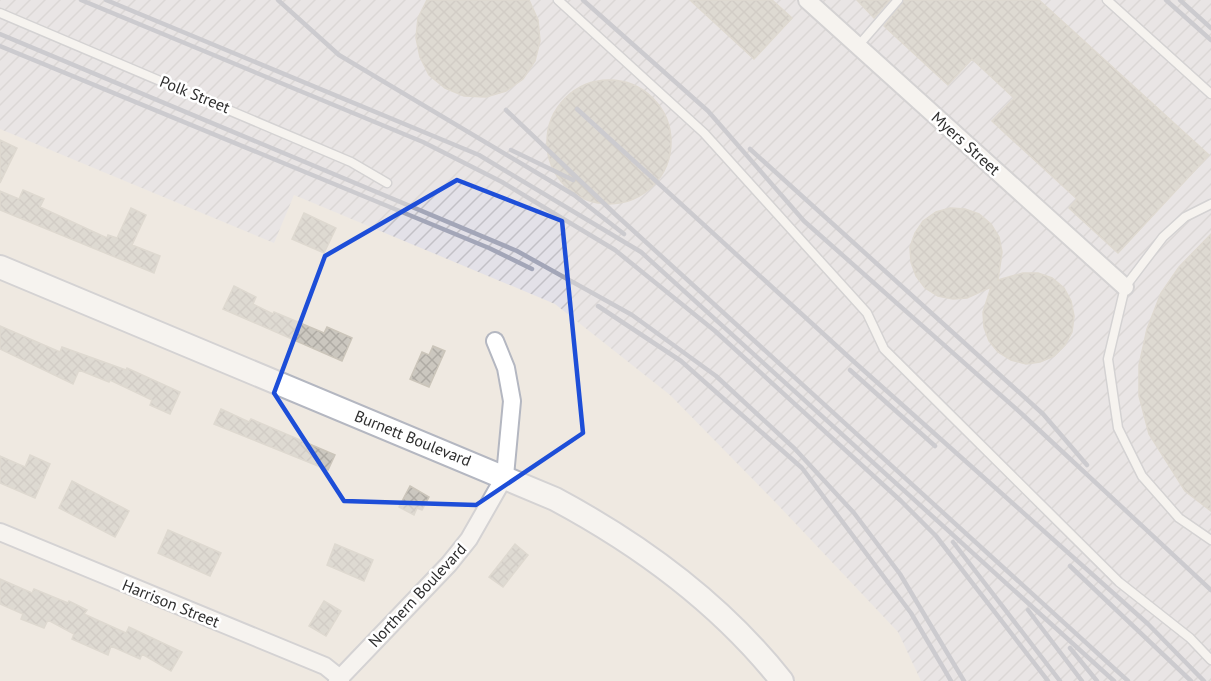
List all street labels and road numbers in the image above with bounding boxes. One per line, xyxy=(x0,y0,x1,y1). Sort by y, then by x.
street label: Polk Street xyxy=(157,71,234,117)
street label: Myers Street xyxy=(928,107,1005,179)
street label: Burnett Boulevard xyxy=(352,405,474,471)
street label: Northern Boulevard xyxy=(364,539,470,651)
street label: Harrison Street xyxy=(119,574,223,632)

